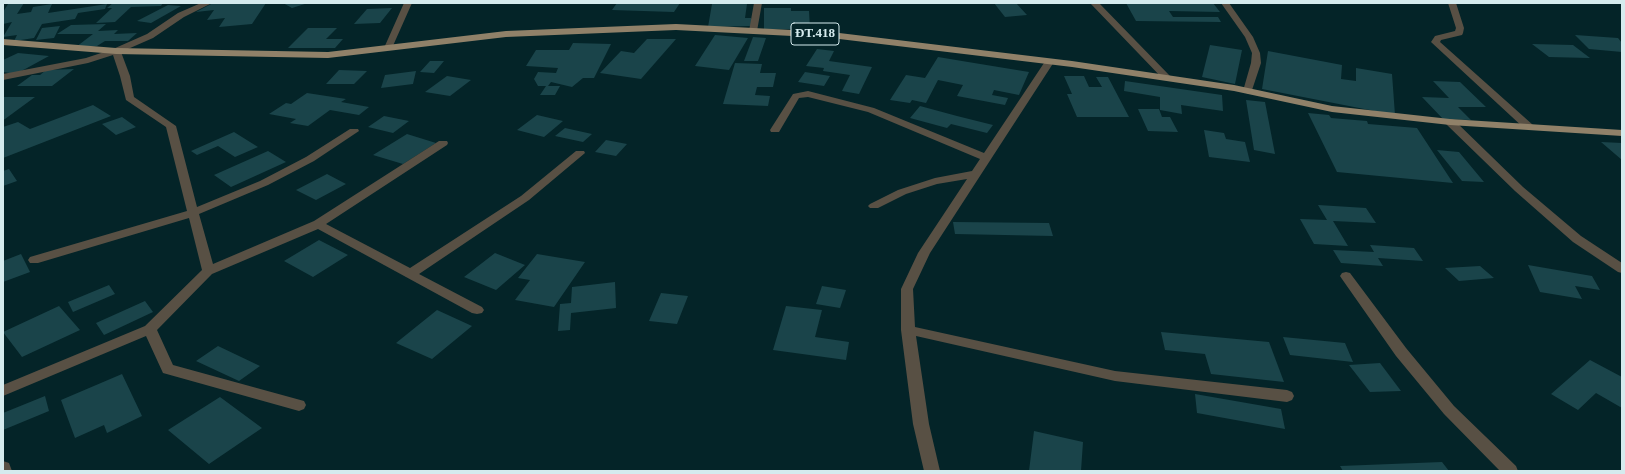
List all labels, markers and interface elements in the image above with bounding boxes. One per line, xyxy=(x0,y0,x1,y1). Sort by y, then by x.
road number: ĐT.418 xyxy=(791,23,839,45)

